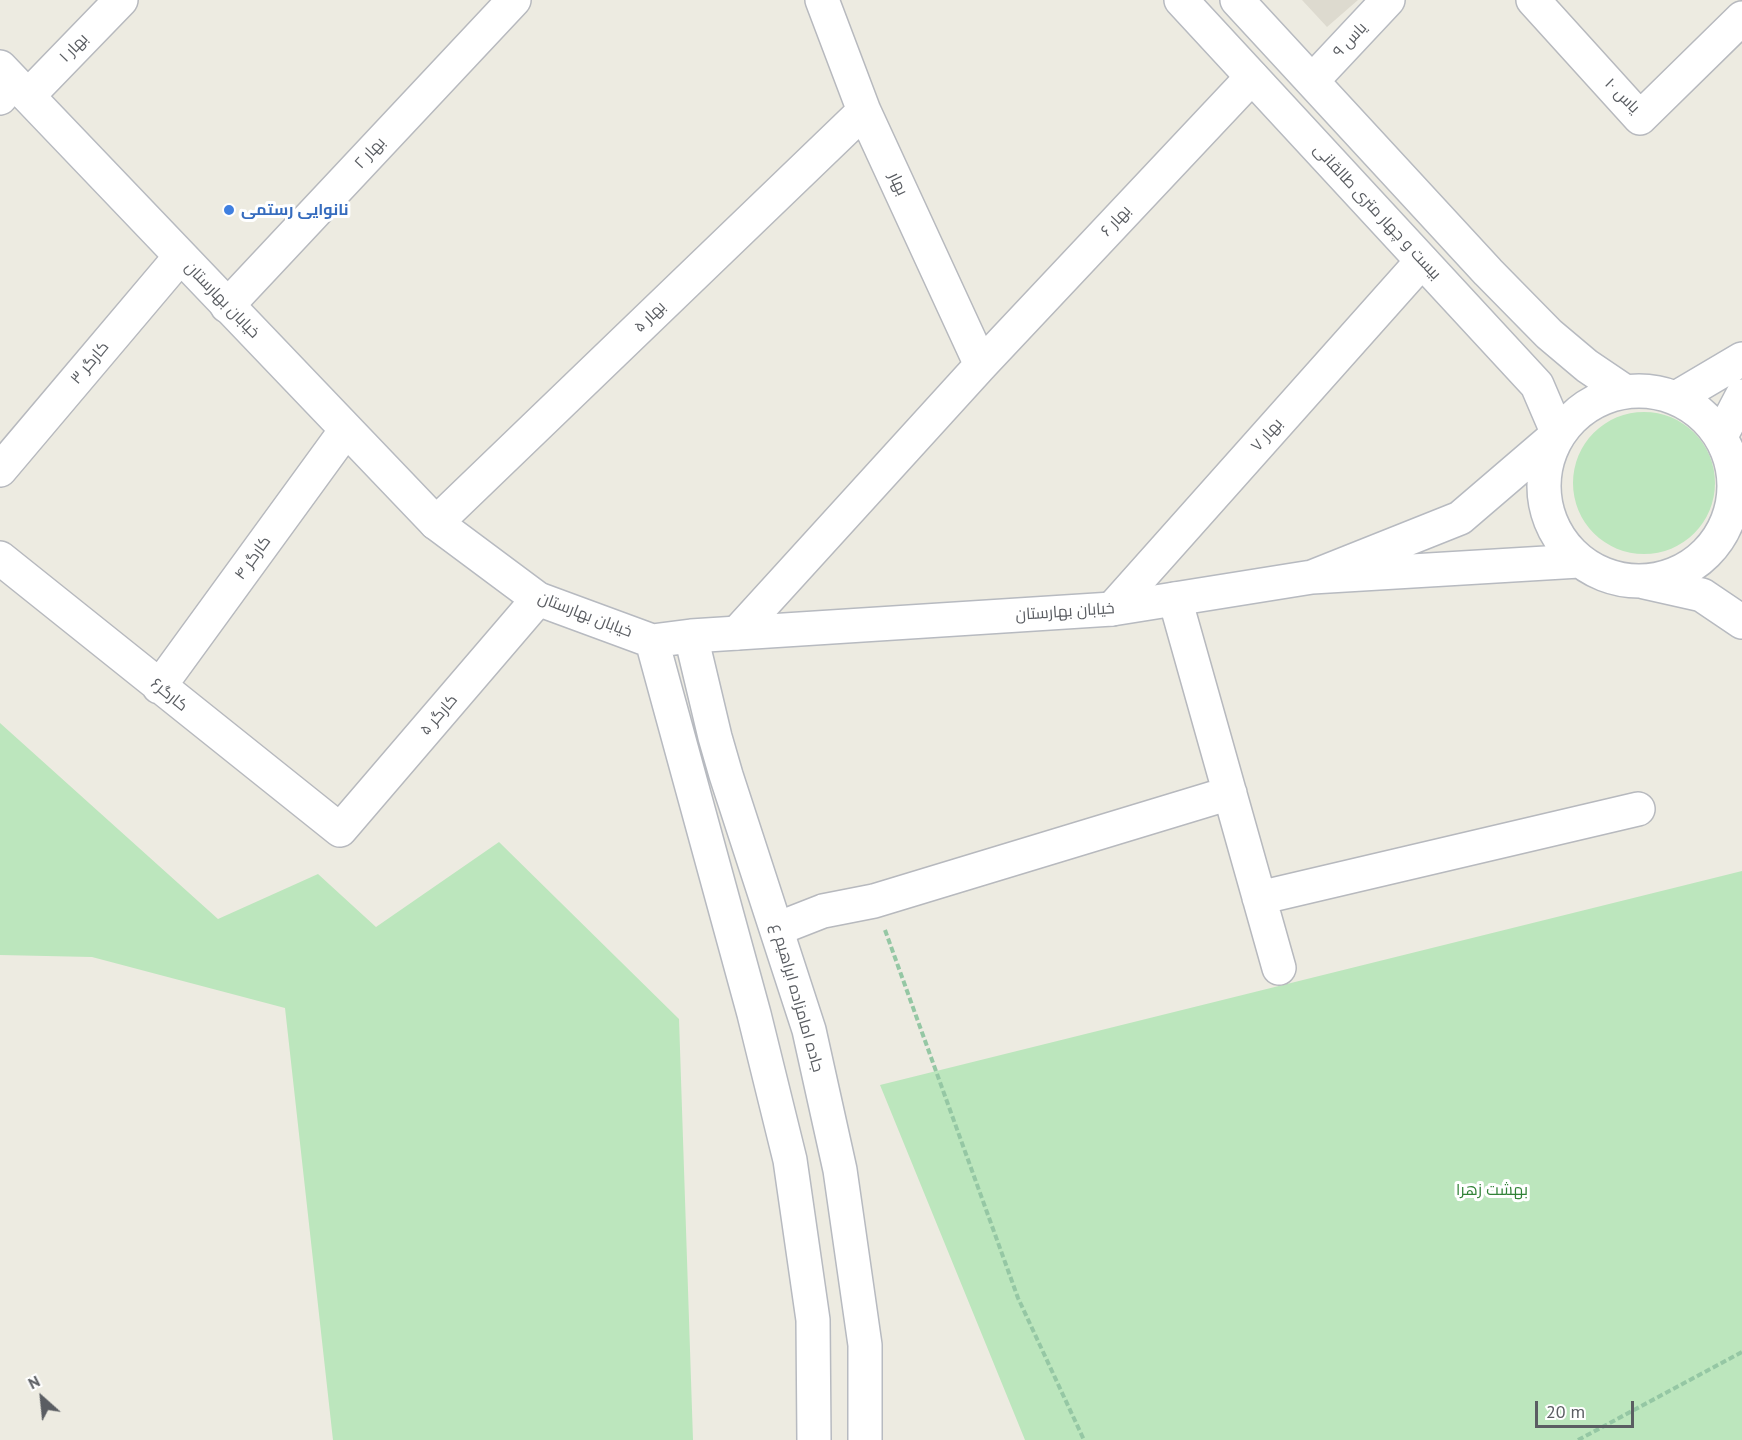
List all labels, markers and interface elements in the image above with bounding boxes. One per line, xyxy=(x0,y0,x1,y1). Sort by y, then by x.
street label: یاس ۹ xyxy=(1329,18,1371,62)
street label: بهار ۱ xyxy=(56,29,92,67)
street label: یاس ۱۰ xyxy=(1601,75,1643,117)
street label: بهار ۲ xyxy=(351,133,389,173)
street label: بیست و چهار متری طالقانی xyxy=(1309,140,1445,284)
street label: بهار xyxy=(884,169,912,199)
place label: نانوایی رستمی xyxy=(241,200,349,220)
street label: بهار ۶ xyxy=(1097,201,1135,241)
marker: نانوایی رستمی xyxy=(222,203,236,217)
street label: خیابان بهارستان xyxy=(181,258,263,342)
street label: بهار ۵ xyxy=(630,297,670,337)
street label: کارگر ۳ xyxy=(67,338,113,388)
street label: بهار ۷ xyxy=(1247,414,1287,456)
street label: کارگر ۴ xyxy=(231,532,275,584)
street label: خیابان بهارستان xyxy=(535,588,635,642)
street label: خیابان بهارستان xyxy=(1015,599,1115,625)
street label: کارگر۶ xyxy=(147,674,191,716)
street label: کارگر ۵ xyxy=(416,691,462,739)
street label: جاده امامزاده ابراهیم ع xyxy=(767,921,827,1075)
park label: بهشت زهرا xyxy=(1456,1180,1528,1200)
north arrow xyxy=(12,1368,72,1428)
text: N xyxy=(25,1371,43,1393)
scale bar xyxy=(1538,1389,1637,1427)
text: 20 m xyxy=(1546,1400,1585,1423)

